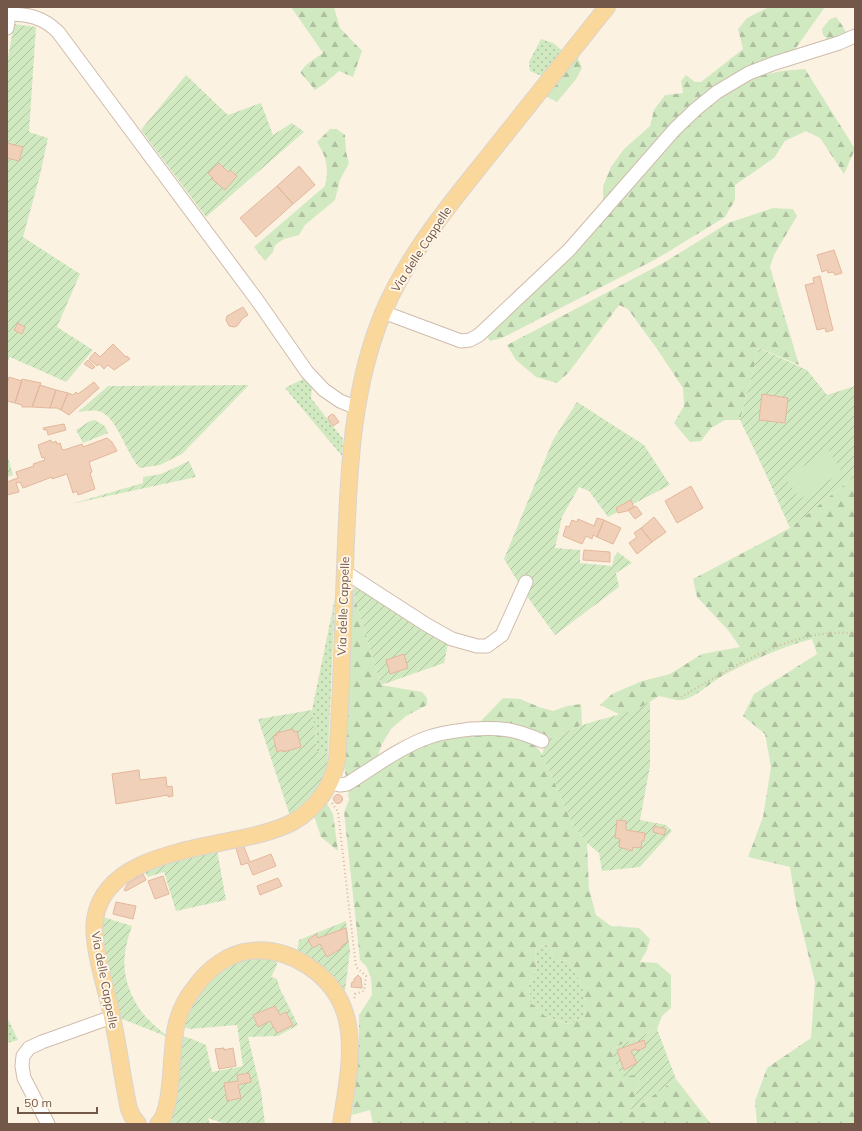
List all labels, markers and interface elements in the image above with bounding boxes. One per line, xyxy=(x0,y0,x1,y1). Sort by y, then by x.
street label: Via delle Cappelle xyxy=(388,203,454,295)
street label: Via delle Cappelle xyxy=(334,556,352,656)
street label: Via delle Cappelle xyxy=(88,930,122,1030)
scale bar xyxy=(18,1089,97,1115)
text: 50 m xyxy=(24,1095,52,1110)

